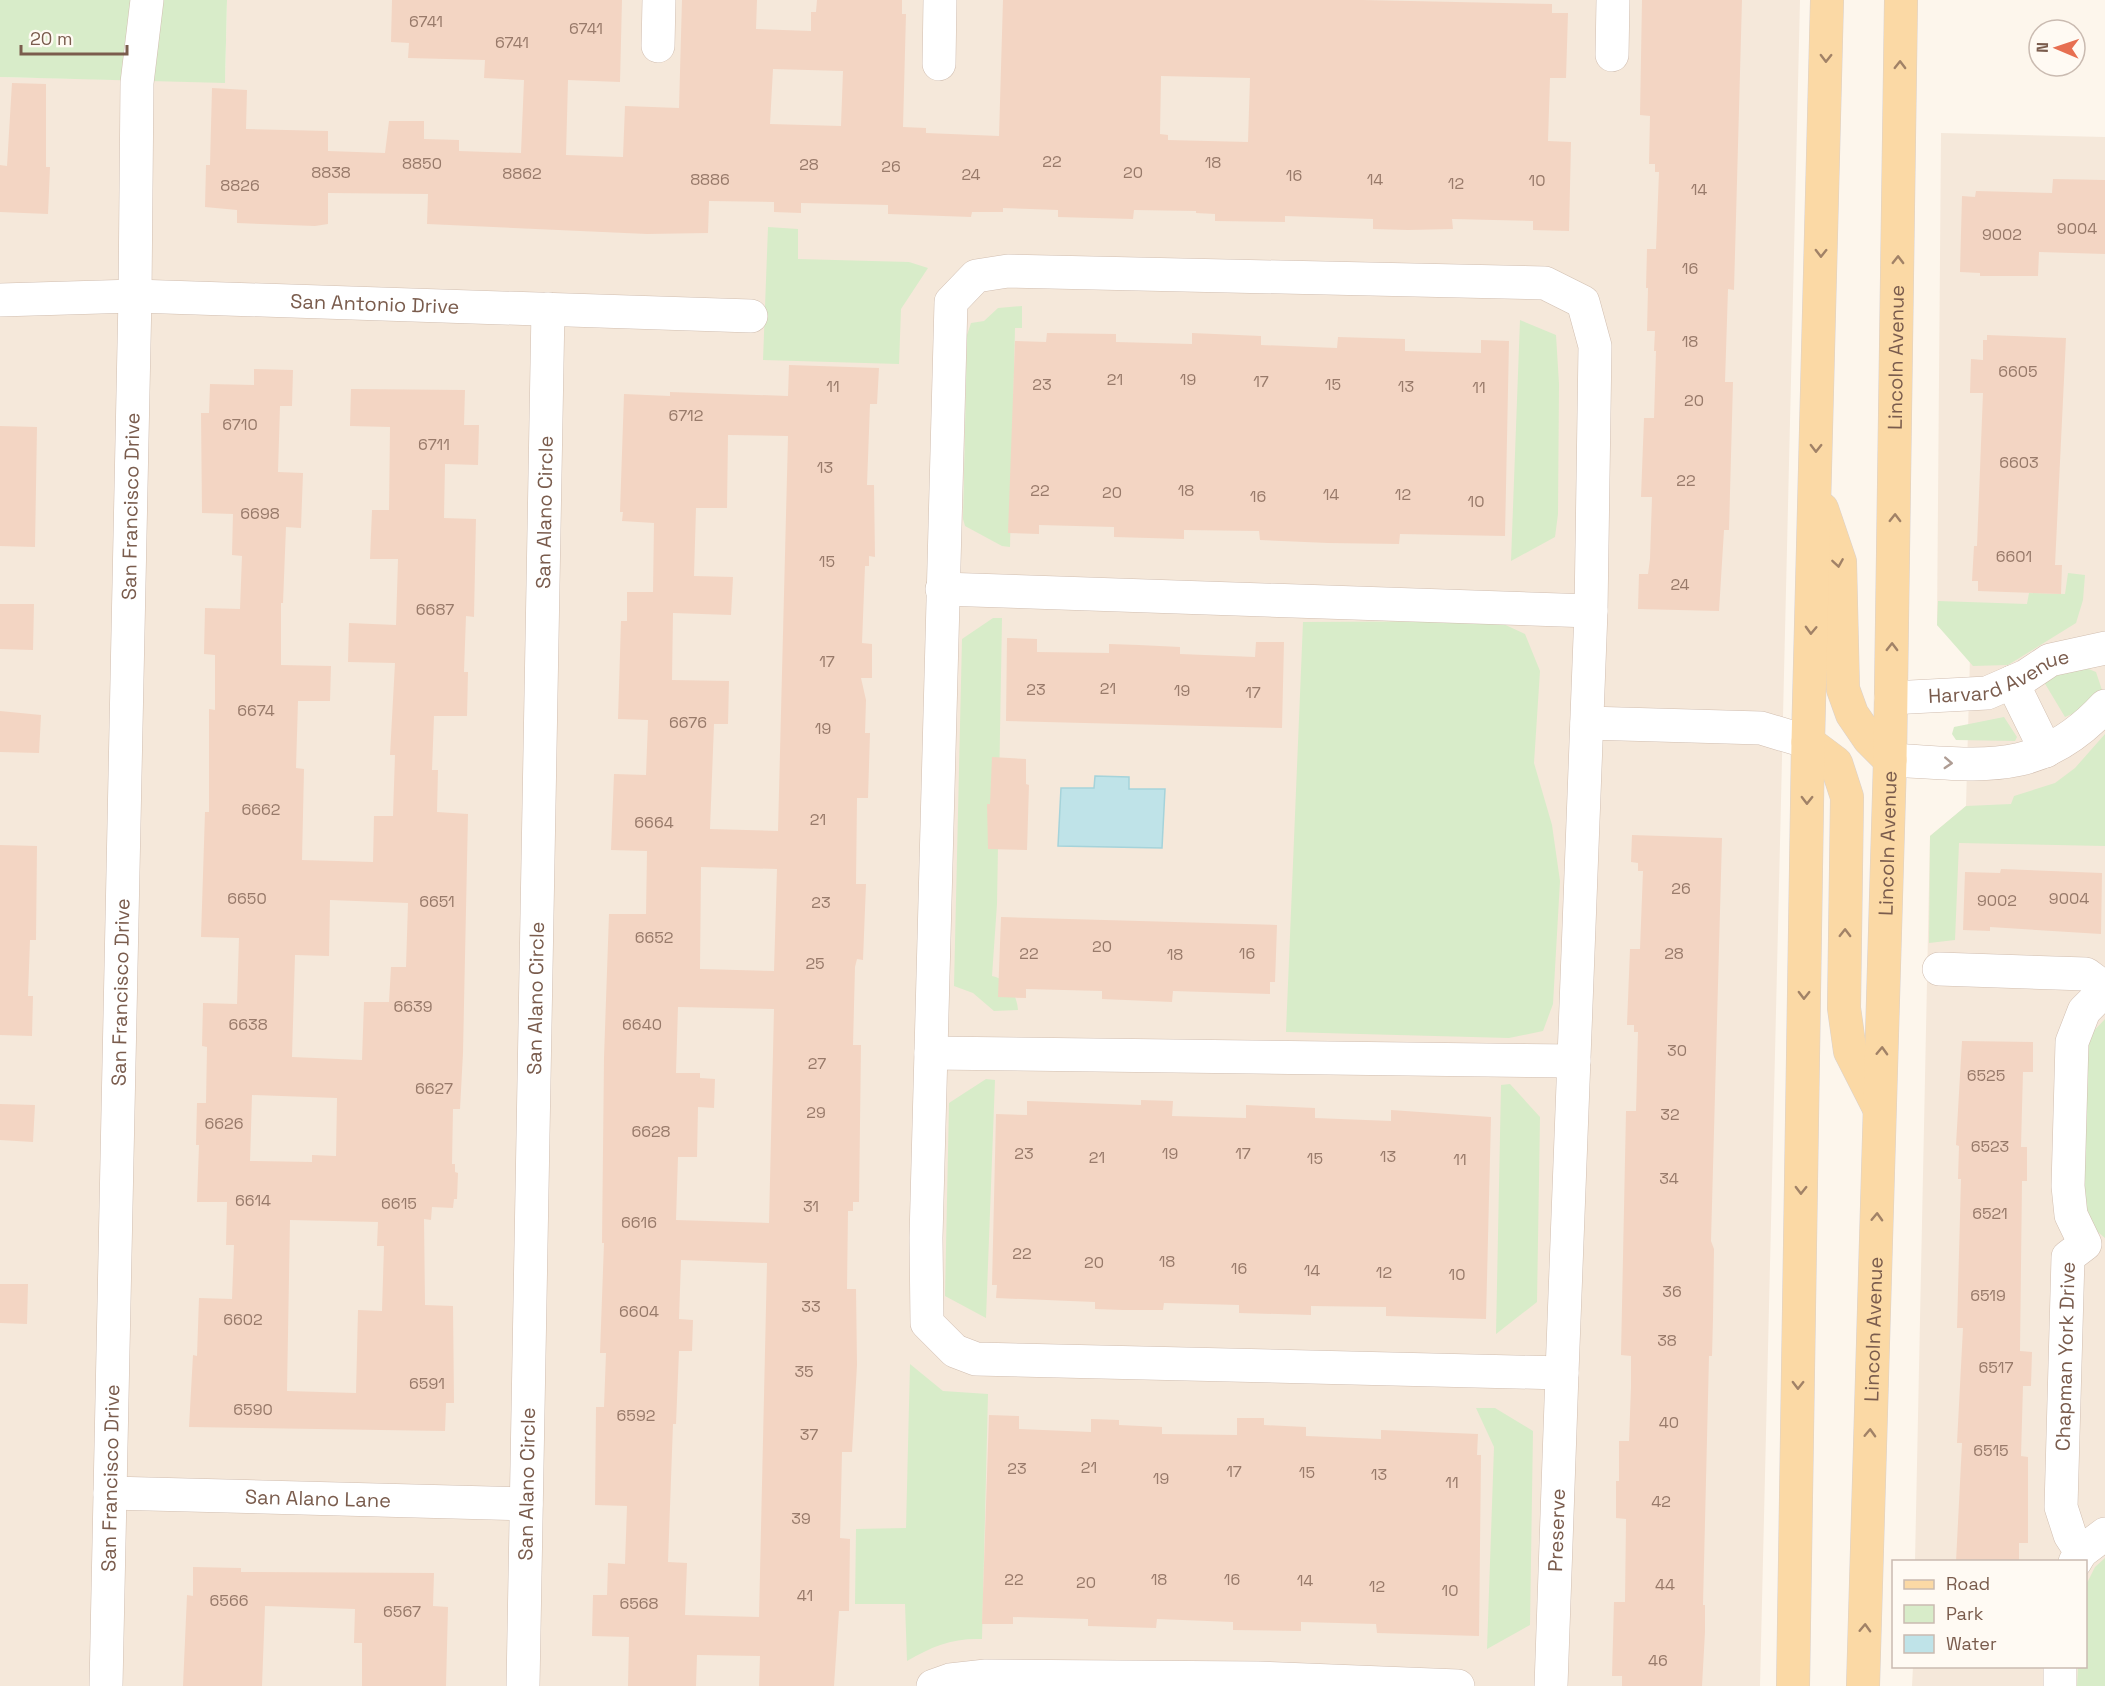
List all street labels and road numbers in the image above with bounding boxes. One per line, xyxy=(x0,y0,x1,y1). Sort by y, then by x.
street label: Lincoln Avenue xyxy=(1882,285,1910,430)
street label: San Antonio Drive xyxy=(290,288,460,320)
street label: San Francisco Drive xyxy=(116,412,146,600)
street label: San Alano Circle xyxy=(530,435,559,589)
street label: Harvard Avenue xyxy=(1927,643,2072,709)
street label: Lincoln Avenue xyxy=(1872,770,1903,916)
street label: San Francisco Drive xyxy=(106,898,135,1086)
street label: San Alano Circle xyxy=(521,921,550,1075)
street label: Lincoln Avenue xyxy=(1858,1256,1889,1402)
street label: Chapman York Drive xyxy=(2050,1261,2081,1452)
street label: San Francisco Drive xyxy=(95,1384,125,1572)
street label: San Alano Circle xyxy=(512,1407,541,1561)
street label: San Alano Lane xyxy=(244,1484,391,1513)
street label: Preserve xyxy=(1542,1488,1571,1572)

